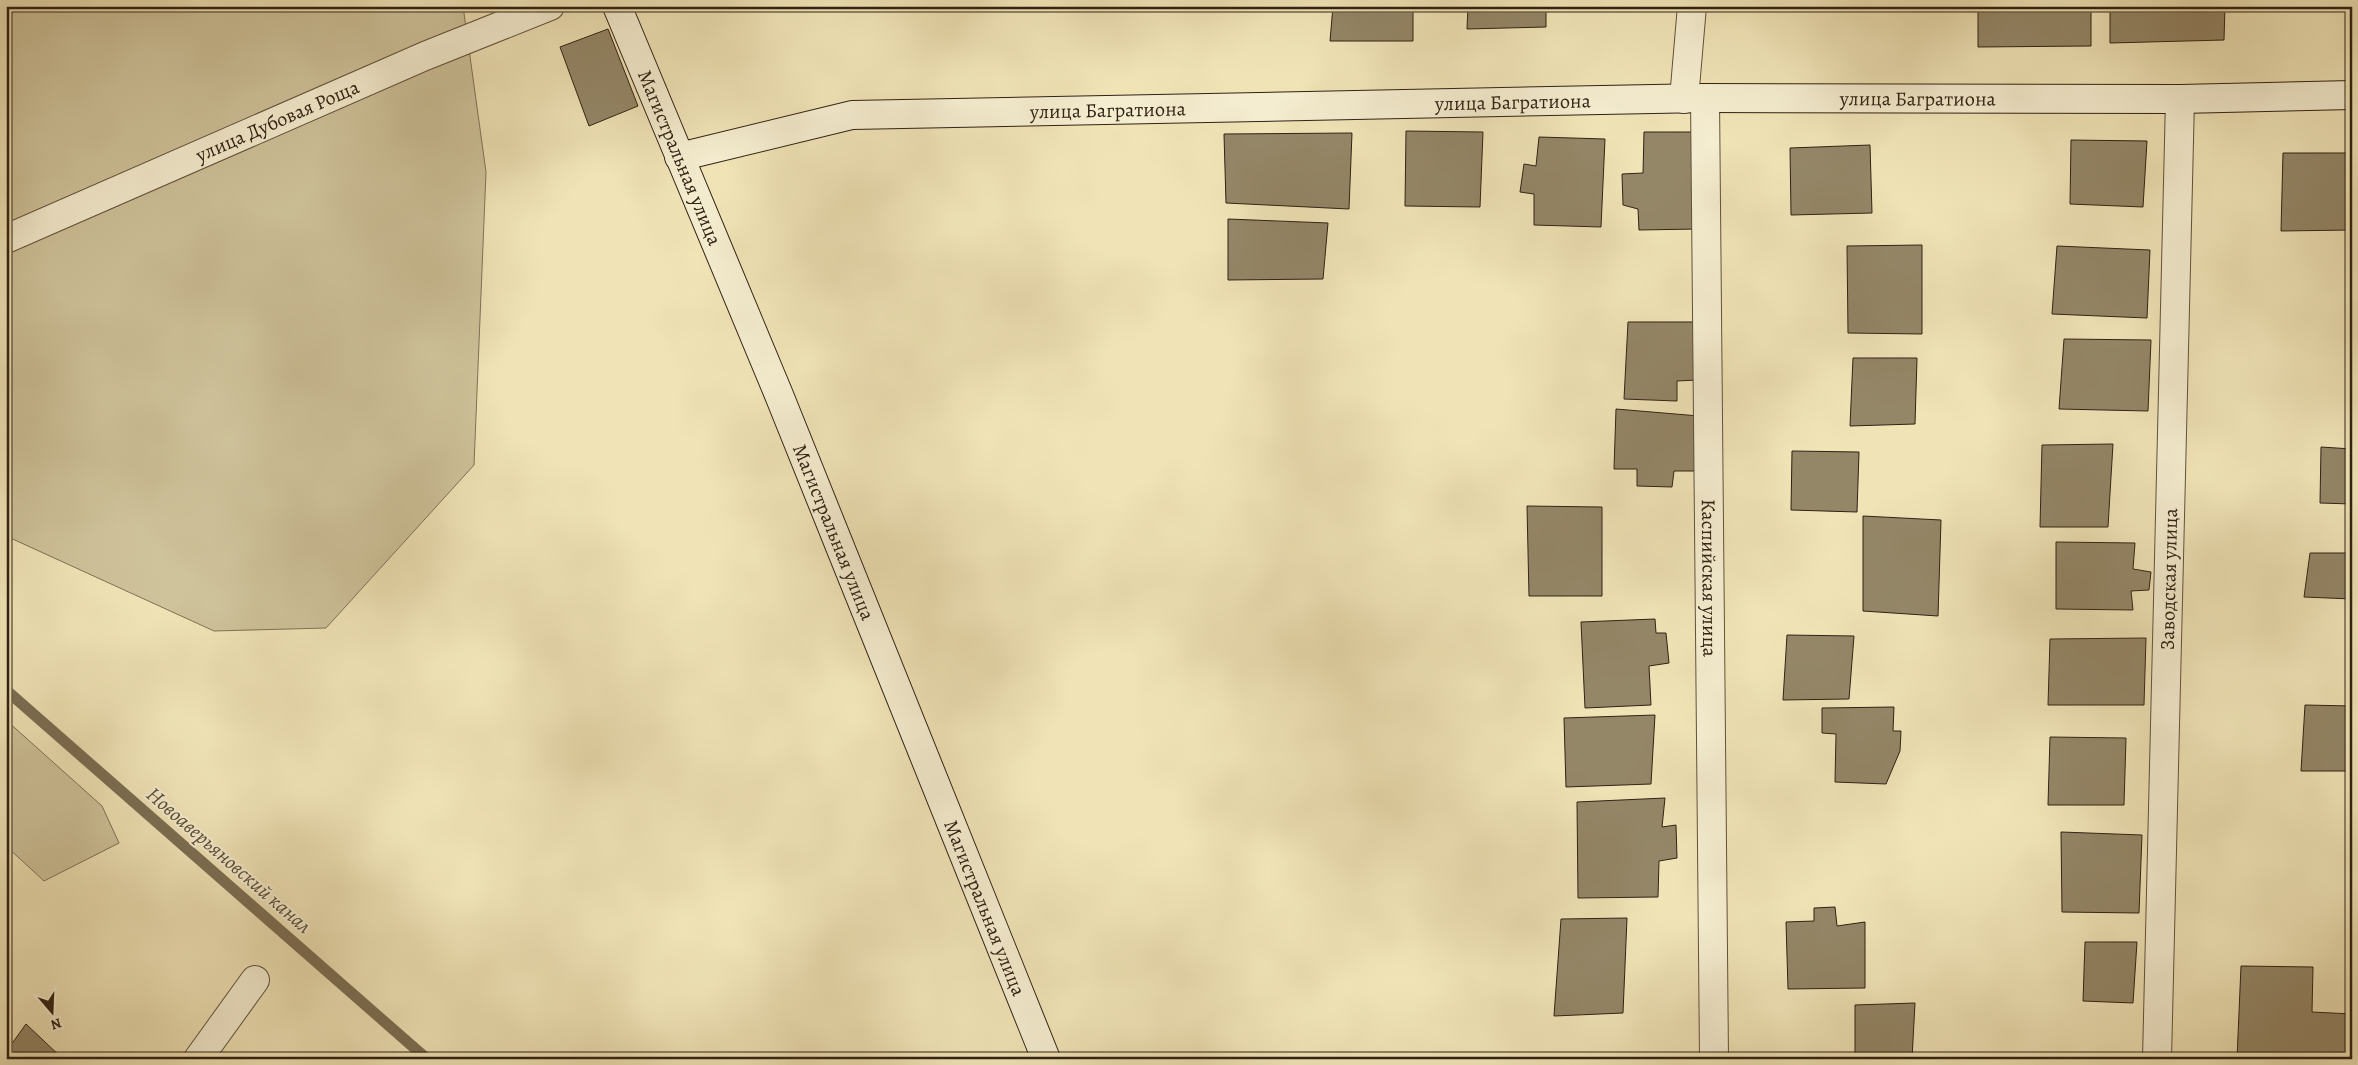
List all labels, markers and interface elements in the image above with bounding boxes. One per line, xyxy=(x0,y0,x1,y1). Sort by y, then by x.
street label: Магистральная улица xyxy=(632,66,729,250)
street label: улица Дубовая Роща xyxy=(190,73,364,168)
street label: улица Багратиона xyxy=(1839,85,1997,112)
street label: улица Багратиона xyxy=(1434,87,1592,117)
street label: улица Багратиона xyxy=(1029,95,1187,125)
street label: Магистральная улица xyxy=(787,440,882,625)
street label: Каспийская улица xyxy=(1695,499,1724,658)
street label: Заводская улица xyxy=(2153,507,2184,650)
water label: Новоаверьяновский канал xyxy=(140,780,318,940)
street label: Магистральная улица xyxy=(938,816,1033,1001)
north arrow xyxy=(28,988,78,1038)
text: N xyxy=(48,1013,64,1034)

